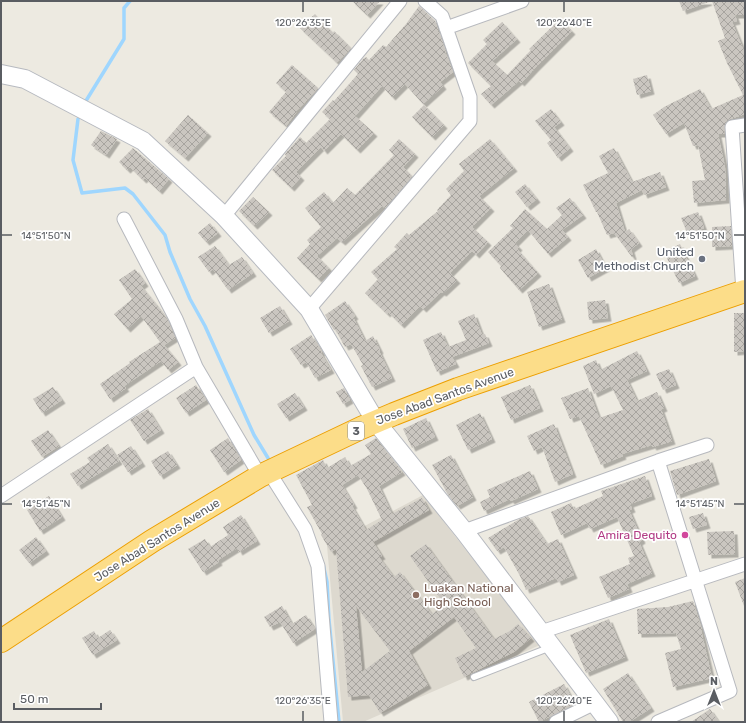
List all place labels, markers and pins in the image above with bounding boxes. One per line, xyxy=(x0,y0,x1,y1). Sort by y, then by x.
place label: United Methodist Church xyxy=(594,245,694,273)
marker: United Methodist Church xyxy=(697,254,707,264)
place label: Amira Dequito xyxy=(598,528,677,542)
marker: Amira Dequito xyxy=(680,530,690,540)
place label: Luakan National High School xyxy=(424,581,514,609)
marker: Luakan National High School xyxy=(411,590,421,600)

